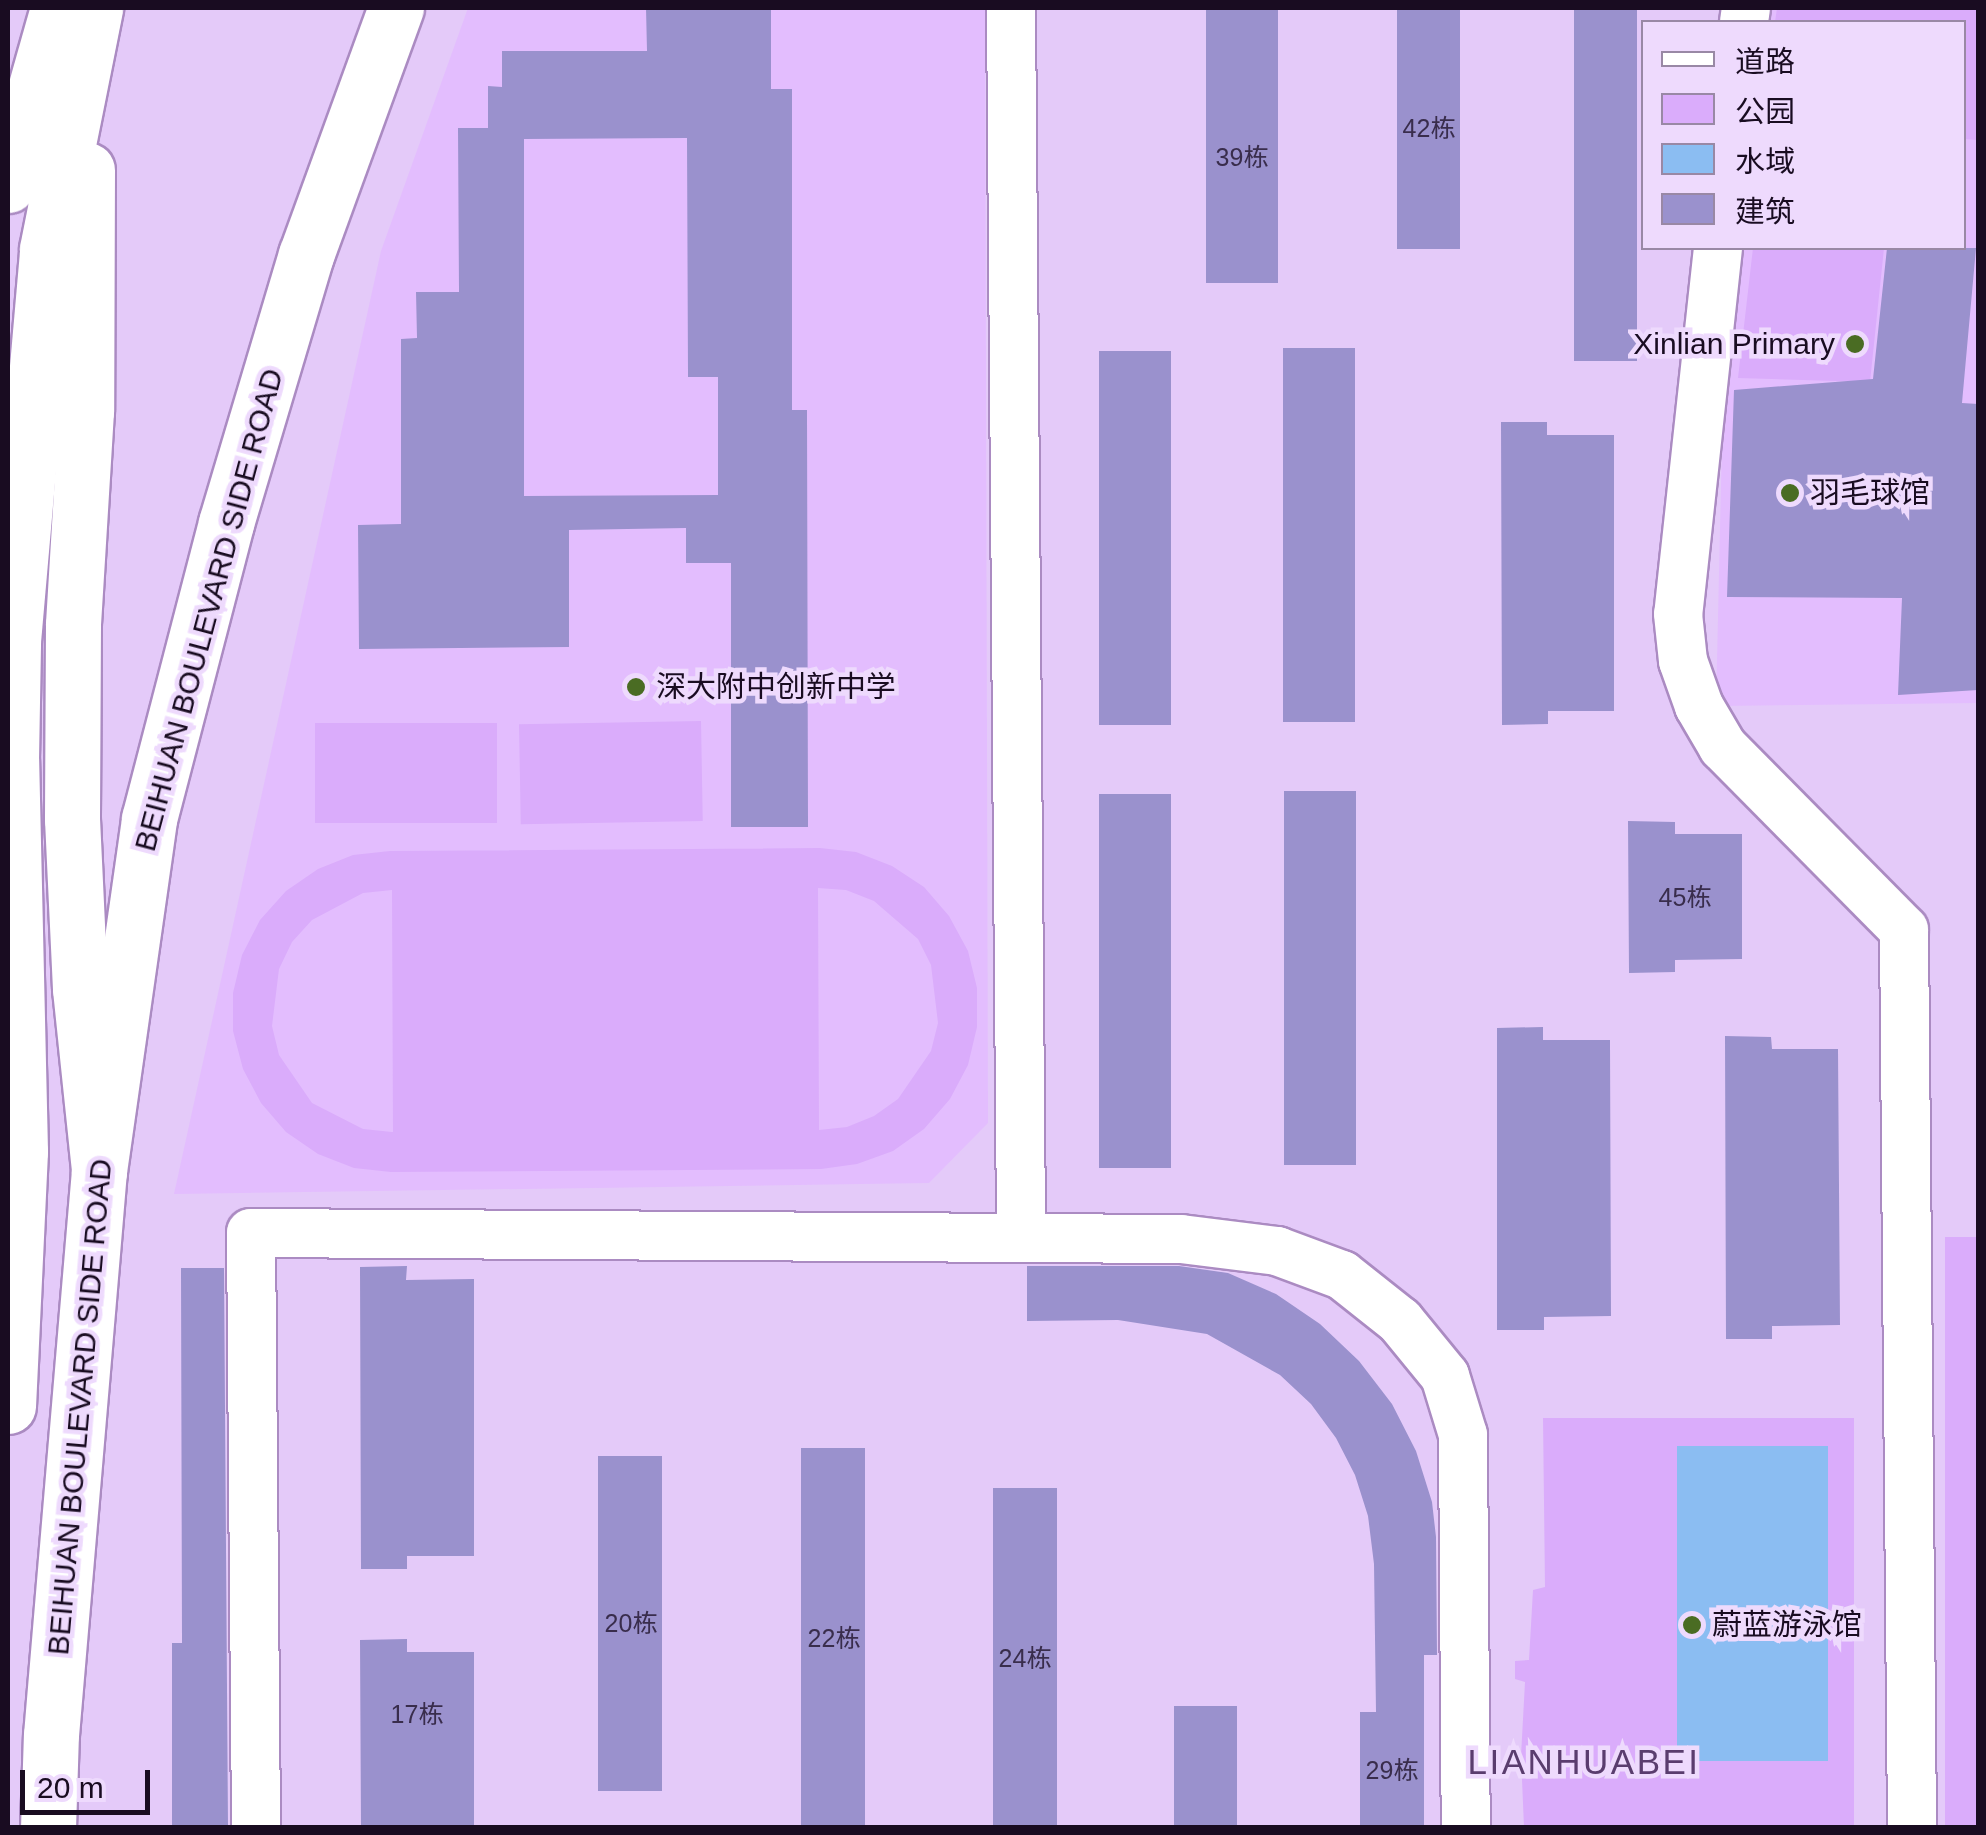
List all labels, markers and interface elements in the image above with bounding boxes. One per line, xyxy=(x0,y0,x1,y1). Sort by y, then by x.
legend xyxy=(1641,20,1966,250)
text: 道路 xyxy=(1735,45,1795,78)
text: 公园 xyxy=(1735,95,1795,128)
house number: 42栋 xyxy=(1403,113,1455,143)
house number: 39栋 xyxy=(1216,142,1268,172)
text: 水域 xyxy=(1735,145,1795,178)
text: 建筑 xyxy=(1735,195,1795,228)
place label: Xinlian Primary xyxy=(1633,326,1835,362)
marker: Xinlian Primary xyxy=(1844,333,1866,355)
street label: BEIHUAN BOULEVARD SIDE ROAD xyxy=(127,365,291,855)
place label: 羽毛球馆 xyxy=(1810,475,1930,511)
marker: 羽毛球馆 xyxy=(1779,482,1801,504)
place label: 深大附中创新中学 xyxy=(656,669,896,705)
marker: 深大附中创新中学 xyxy=(625,676,647,698)
house number: 45栋 xyxy=(1659,882,1711,912)
street label: BEIHUAN BOULEVARD SIDE ROAD xyxy=(40,1157,120,1657)
place label: 蔚蓝游泳馆 xyxy=(1712,1607,1862,1643)
house number: 20栋 xyxy=(605,1608,657,1638)
marker: 蔚蓝游泳馆 xyxy=(1681,1614,1703,1636)
house number: 22栋 xyxy=(808,1623,860,1653)
house number: 24栋 xyxy=(999,1643,1051,1673)
house number: 17栋 xyxy=(391,1699,443,1729)
district label: LIANHUABEI xyxy=(1467,1741,1701,1783)
scale bar xyxy=(25,1750,155,1812)
house number: 29栋 xyxy=(1366,1755,1418,1785)
text: 20 m xyxy=(37,1771,104,1804)

